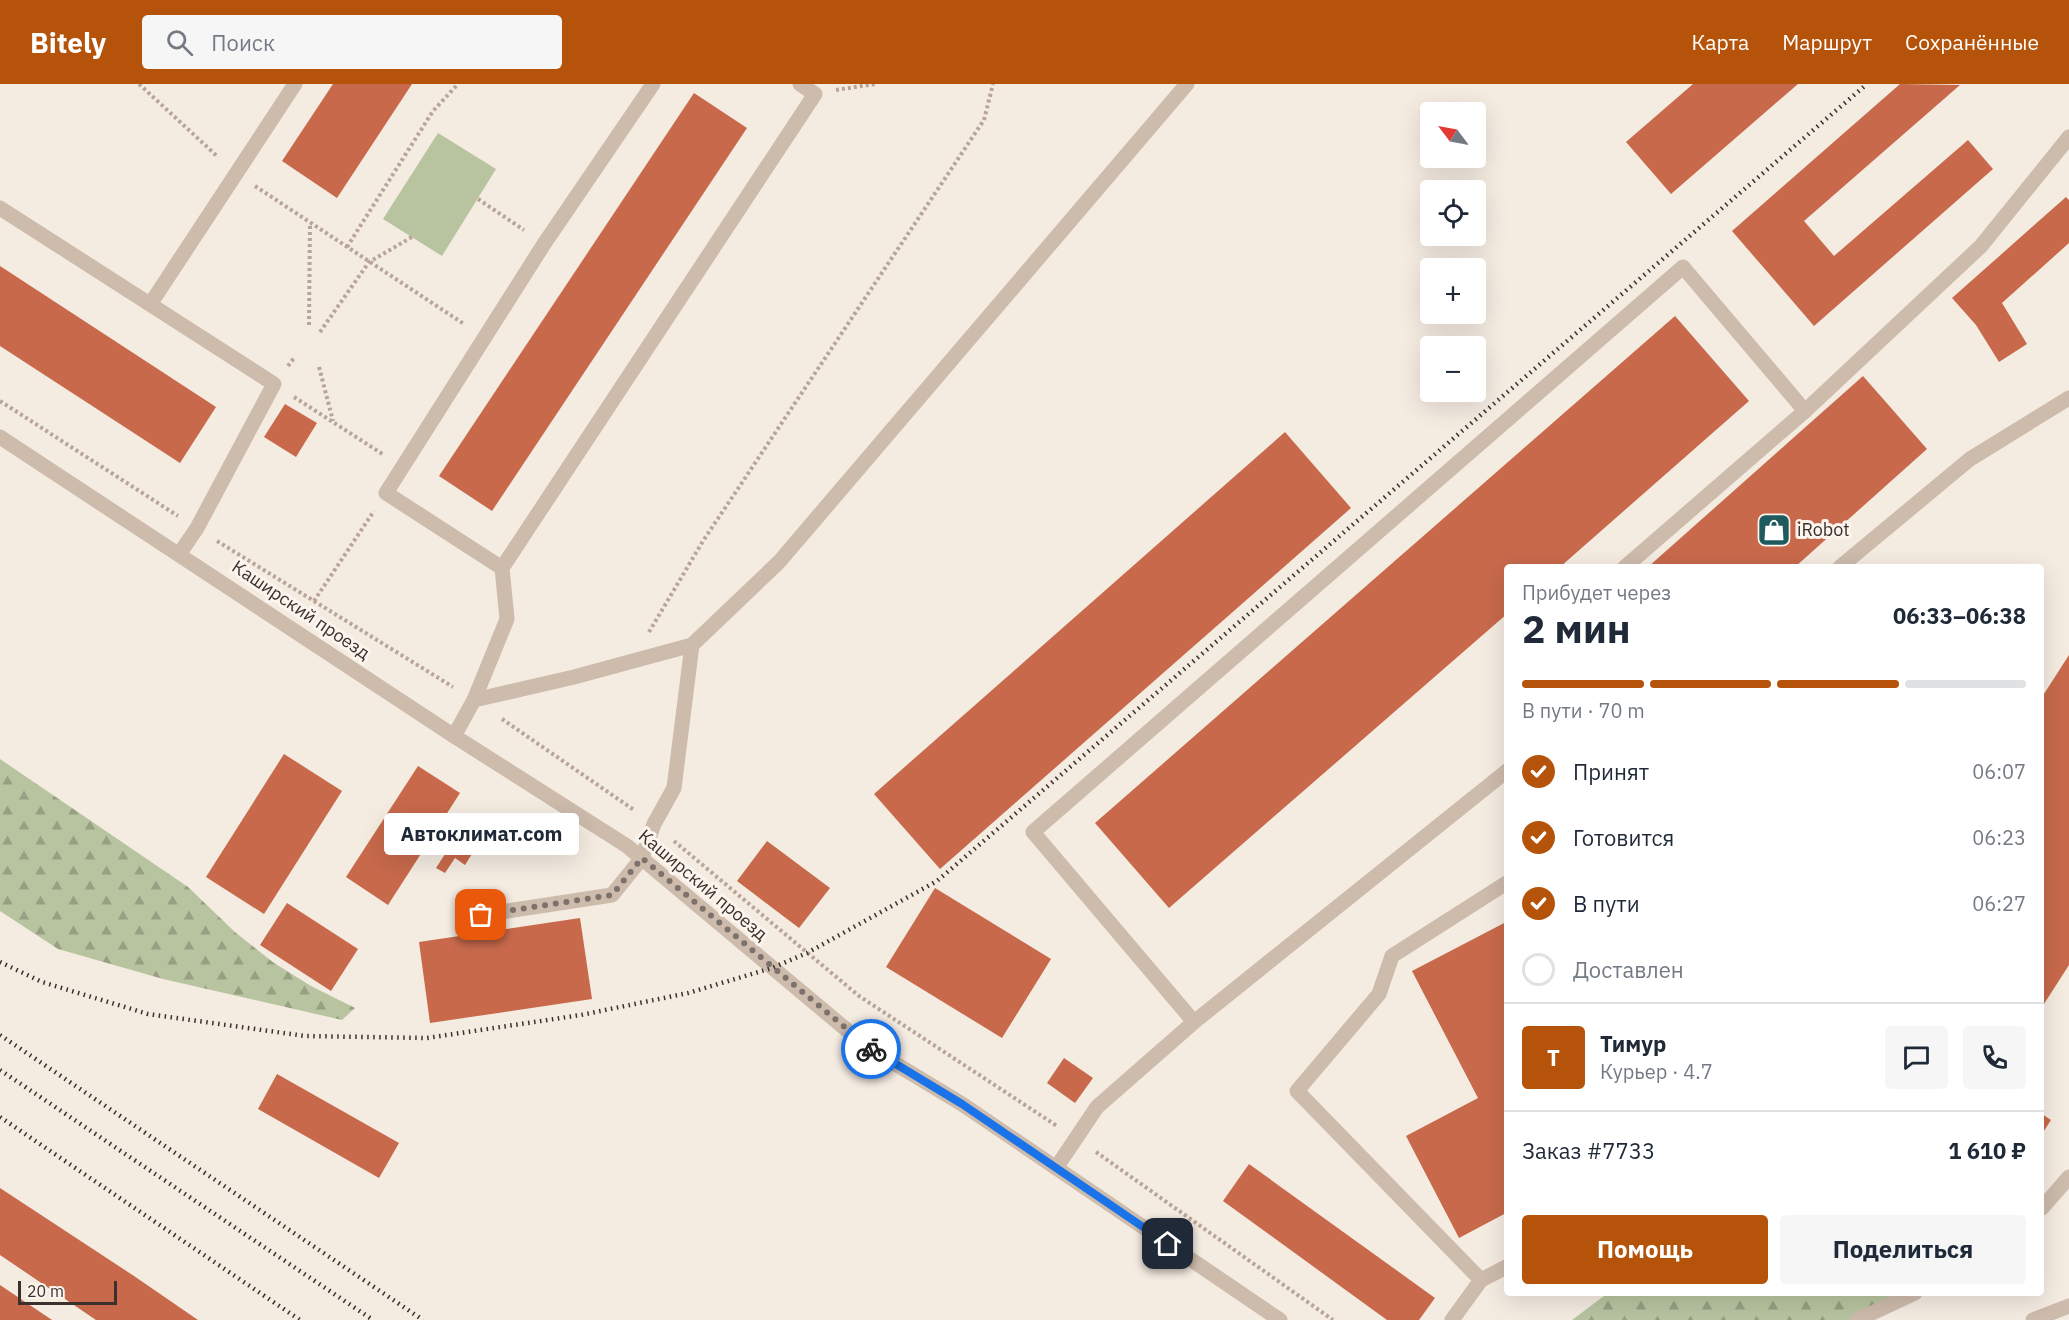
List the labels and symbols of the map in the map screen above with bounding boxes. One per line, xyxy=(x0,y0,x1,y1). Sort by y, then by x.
north arrow xyxy=(1420,102,1486,168)
shop icon: iRobot xyxy=(1756,512,1792,548)
place label: iRobot xyxy=(1797,518,1850,541)
street label: Каширский проезд xyxy=(228,555,375,664)
callout: Автоклимат.com xyxy=(384,813,578,855)
street label: Каширский проезд xyxy=(634,824,773,946)
pin xyxy=(455,889,506,940)
courier xyxy=(841,1019,901,1079)
pin xyxy=(1142,1218,1193,1269)
scale bar xyxy=(18,1278,117,1306)

